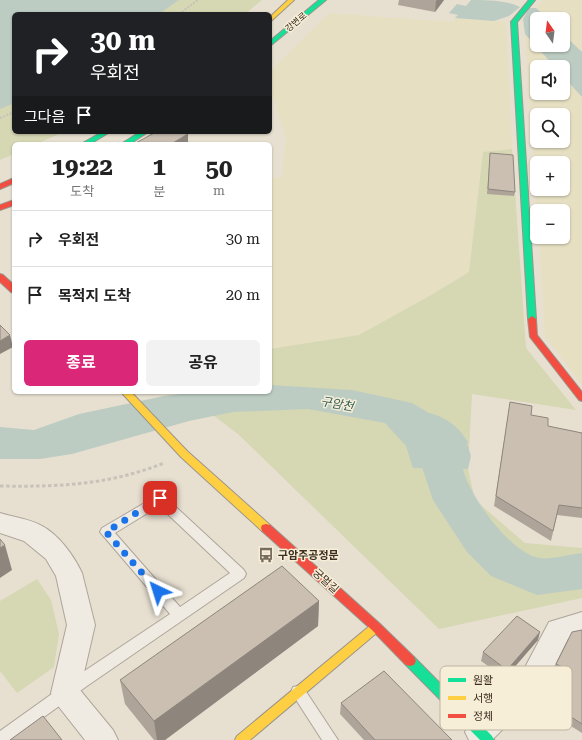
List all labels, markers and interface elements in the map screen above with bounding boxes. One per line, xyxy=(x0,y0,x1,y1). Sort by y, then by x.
street label: 강변로 xyxy=(283,10,309,34)
north arrow xyxy=(530,12,570,52)
map controls xyxy=(530,12,570,244)
text: 30 m xyxy=(90,24,155,57)
icon: right xyxy=(24,28,76,80)
button: sound xyxy=(530,60,570,100)
text: 우회전 xyxy=(90,62,140,83)
icon: arrive xyxy=(73,104,95,126)
text: 그다음 xyxy=(24,108,65,126)
button: search xyxy=(530,108,570,148)
text: 19:22 xyxy=(52,153,113,181)
text: 1 xyxy=(152,153,166,181)
text: 50 xyxy=(206,155,232,183)
button: + xyxy=(530,156,570,196)
text: m xyxy=(213,183,225,198)
text: 도착 xyxy=(70,184,94,199)
text: 분 xyxy=(153,184,165,199)
button: − xyxy=(530,204,570,244)
icon: right xyxy=(24,228,46,250)
text: 30 m xyxy=(226,230,260,248)
text: 우회전 xyxy=(58,231,99,249)
icon: arrive xyxy=(24,284,46,306)
text: 20 m xyxy=(226,286,260,304)
text: 목적지 도착 xyxy=(58,287,131,305)
button: 종료 xyxy=(24,340,138,386)
button: 공유 xyxy=(146,340,260,386)
water label: 구암천 xyxy=(319,394,356,414)
pin xyxy=(143,481,177,515)
icon: arrive xyxy=(149,487,171,509)
bus stop icon: 구암주공정문 xyxy=(257,546,275,564)
place label: 구암주공정문 xyxy=(278,549,339,562)
street label: 궁멀길 xyxy=(310,566,341,596)
position arrow xyxy=(137,570,179,612)
legend xyxy=(440,666,572,730)
text: 원활 xyxy=(473,674,493,687)
text: 서행 xyxy=(473,692,493,705)
text: 정체 xyxy=(473,710,493,723)

